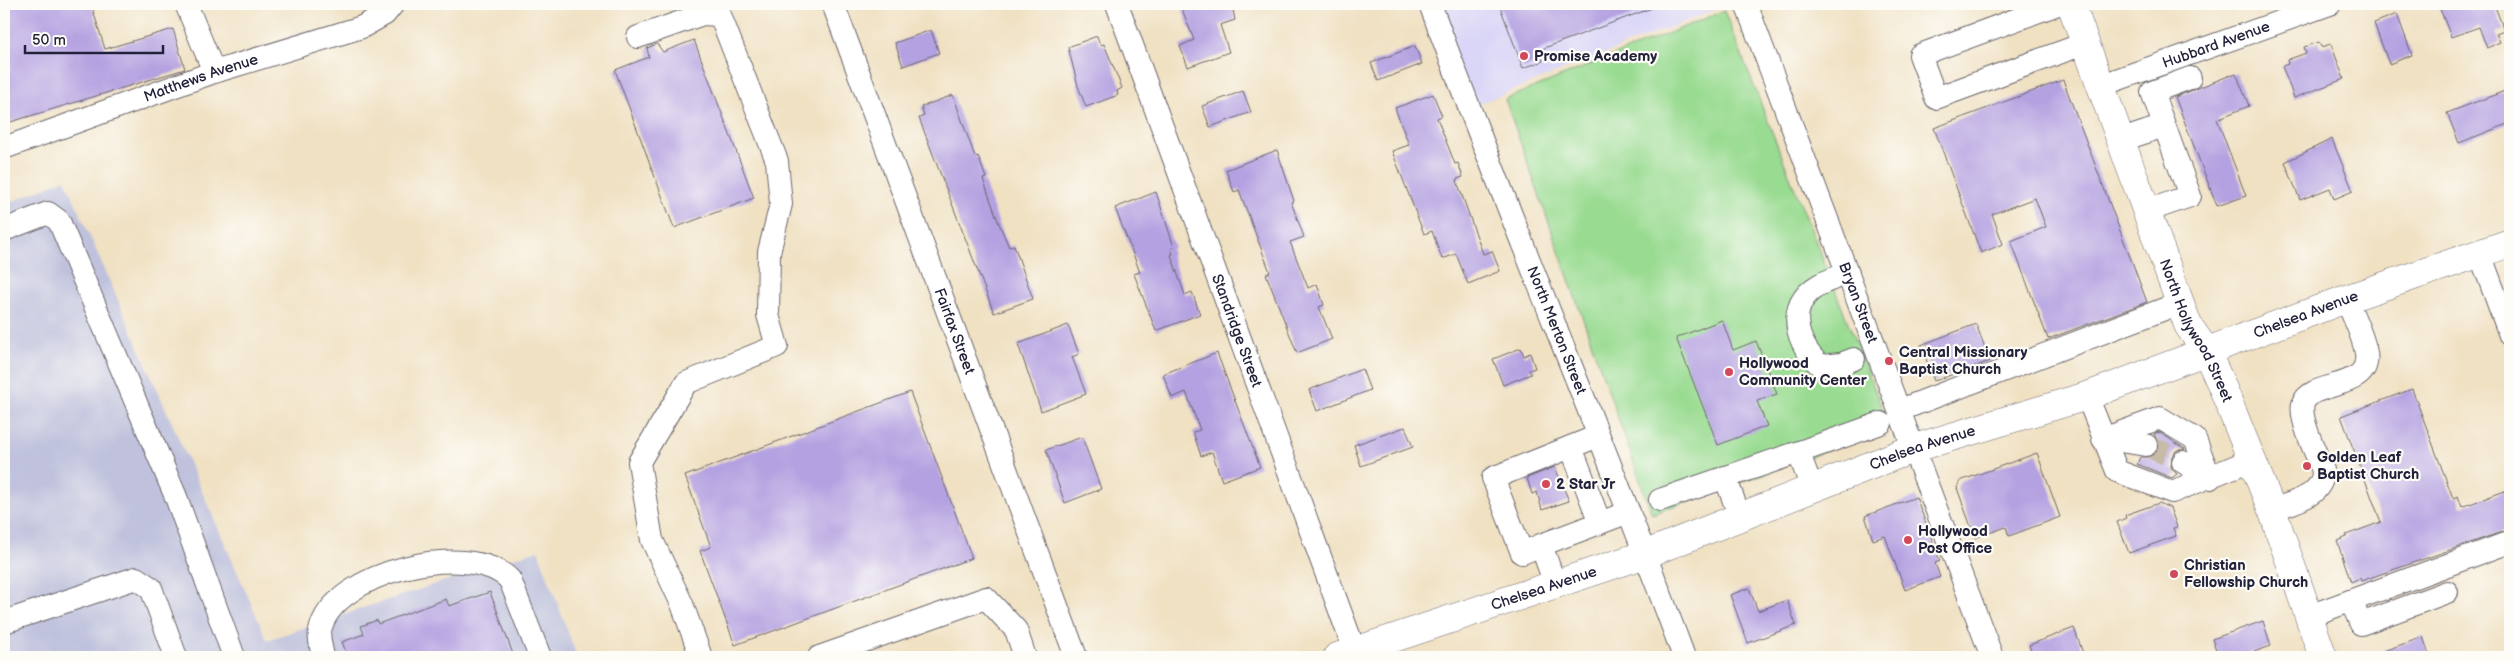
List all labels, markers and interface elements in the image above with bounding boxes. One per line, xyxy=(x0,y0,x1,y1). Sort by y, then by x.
street label: Hubbard Avenue xyxy=(2160,17,2272,72)
scale bar xyxy=(25,22,162,54)
text: 50 m xyxy=(32,31,66,50)
place label: Promise Academy xyxy=(1534,47,1657,66)
street label: Matthews Avenue xyxy=(141,50,260,106)
marker: Promise Academy xyxy=(1518,50,1530,62)
street label: North Hollywood Street xyxy=(2155,256,2237,405)
street label: Bryan Street xyxy=(1835,259,1882,346)
street label: North Merton Street xyxy=(1523,264,1591,397)
street label: Standridge Street xyxy=(1208,272,1267,390)
street label: Fairfax Street xyxy=(930,285,980,377)
street label: Chelsea Avenue xyxy=(2251,286,2361,342)
place label: Central Missionary Baptist Church xyxy=(1899,343,2028,379)
place label: Hollywood Community Center xyxy=(1739,354,1868,390)
marker: Central Missionary Baptist Church xyxy=(1883,355,1895,367)
marker: Hollywood Community Center xyxy=(1723,366,1735,378)
street label: Chelsea Avenue xyxy=(1867,421,1978,474)
place label: Golden Leaf Baptist Church xyxy=(2317,448,2419,484)
marker: Golden Leaf Baptist Church xyxy=(2301,460,2313,472)
place label: 2 Star Jr xyxy=(1556,475,1616,494)
marker: 2 Star Jr xyxy=(1540,478,1552,490)
place label: Hollywood Post Office xyxy=(1918,522,1993,558)
marker: Hollywood Post Office xyxy=(1902,534,1914,546)
place label: Christian Fellowship Church xyxy=(2184,556,2308,592)
street label: Chelsea Avenue xyxy=(1488,562,1599,615)
marker: Christian Fellowship Church xyxy=(2168,568,2180,580)

